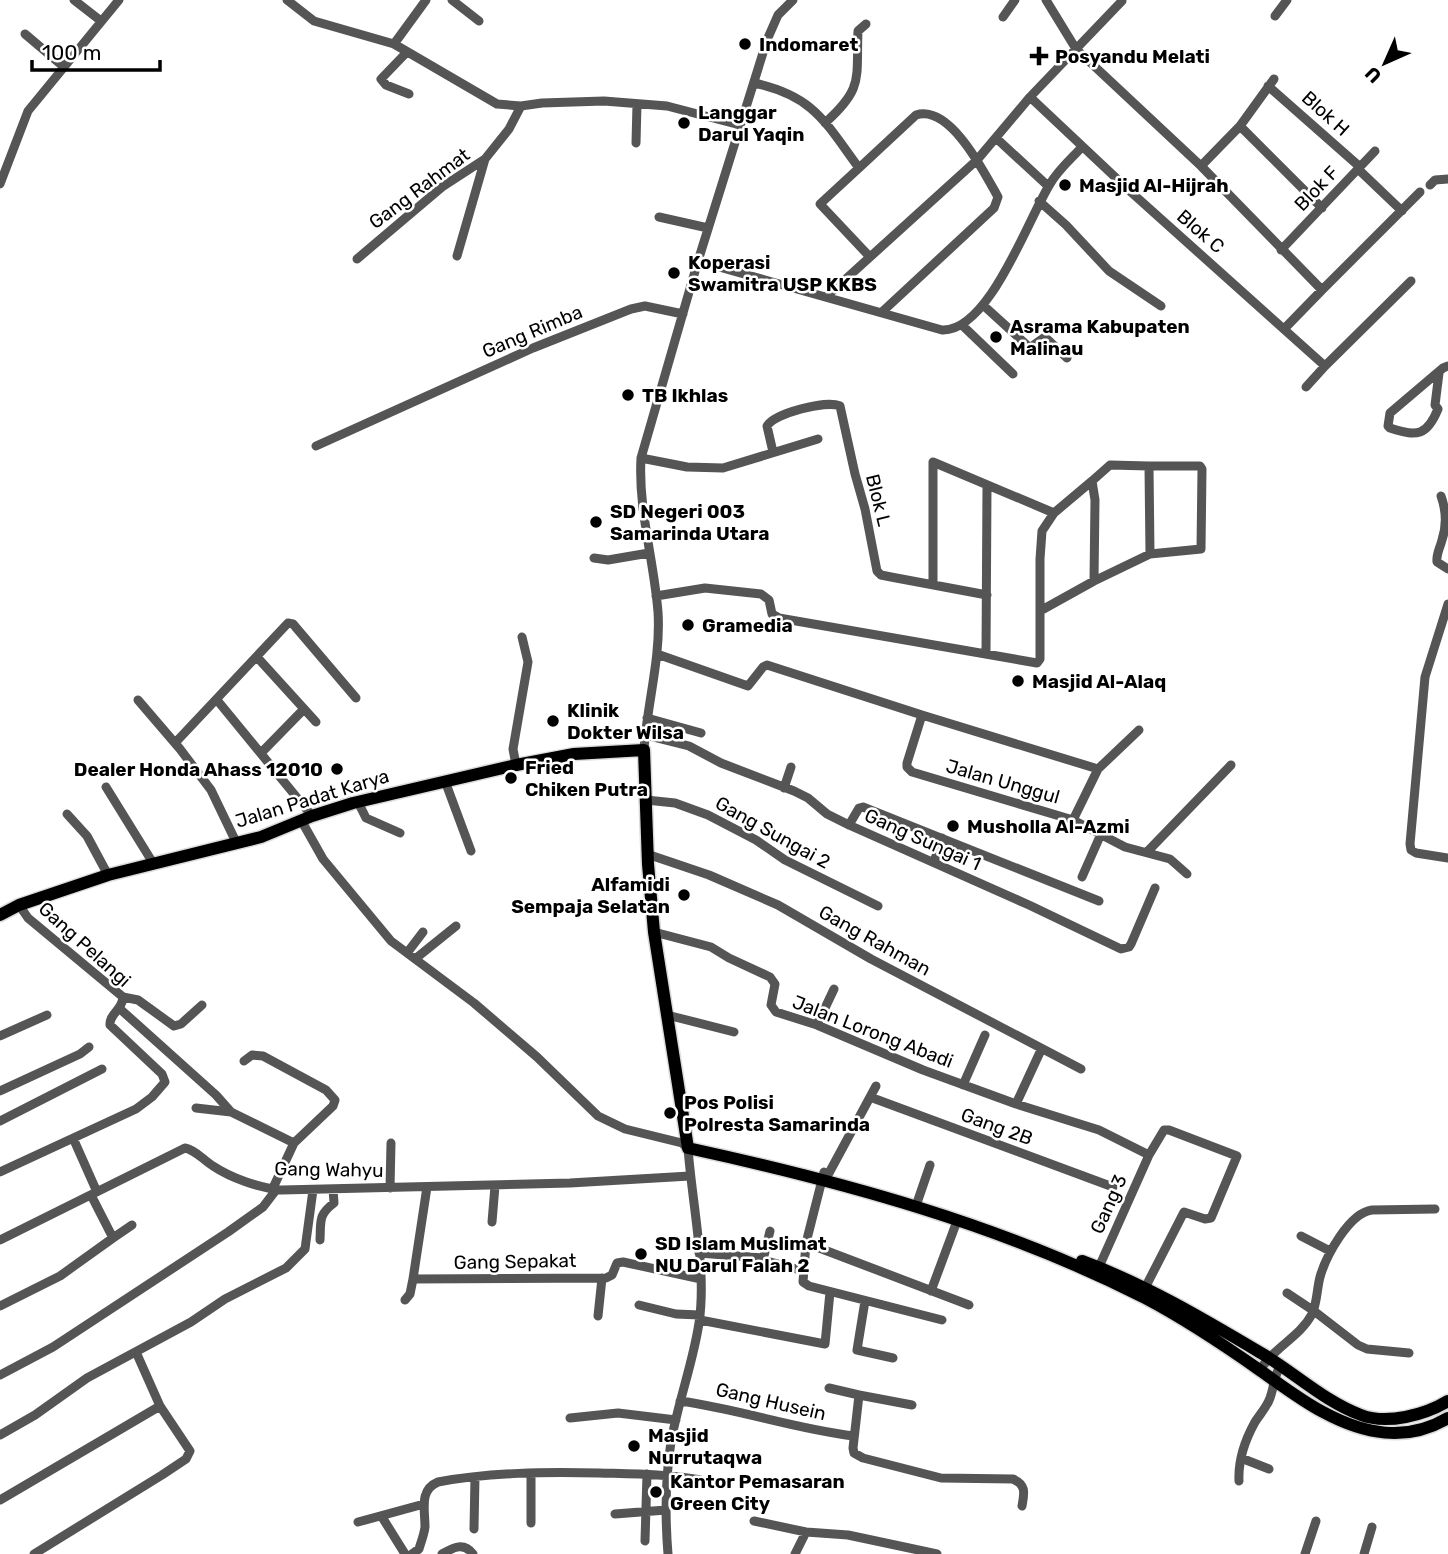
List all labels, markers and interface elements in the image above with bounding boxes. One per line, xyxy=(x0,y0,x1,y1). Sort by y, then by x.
scale bar xyxy=(32,28,159,72)
north arrow xyxy=(1350,28,1420,98)
place label: Indomaret xyxy=(759,33,858,56)
marker: Indomaret xyxy=(737,36,753,52)
text: 100 m xyxy=(42,40,101,65)
place label: Posyandu Melati xyxy=(1055,45,1210,68)
marker: Posyandu Melati xyxy=(1029,46,1049,66)
text: U xyxy=(1360,62,1386,88)
street label: Blok H xyxy=(1297,86,1354,141)
place label: Langgar Darul Yaqin xyxy=(698,101,804,146)
marker: Langgar Darul Yaqin xyxy=(676,115,692,131)
street label: Gang Rahmat xyxy=(364,143,475,234)
street label: Blok F xyxy=(1289,161,1343,216)
place label: Masjid Al-Hijrah xyxy=(1079,174,1229,197)
marker: Masjid Al-Hijrah xyxy=(1057,177,1073,193)
street label: Blok C xyxy=(1172,205,1229,258)
place label: Koperasi Swamitra USP KKBS xyxy=(688,251,877,296)
marker: Koperasi Swamitra USP KKBS xyxy=(666,265,682,281)
street label: Gang Rimba xyxy=(479,300,586,363)
place label: Asrama Kabupaten Malinau xyxy=(1010,315,1190,360)
marker: Asrama Kabupaten Malinau xyxy=(988,329,1004,345)
place label: TB Ikhlas xyxy=(642,384,728,407)
marker: TB Ikhlas xyxy=(620,387,636,403)
street label: Blok L xyxy=(861,472,896,529)
place label: SD Negeri 003 Samarinda Utara xyxy=(610,500,769,545)
marker: SD Negeri 003 Samarinda Utara xyxy=(588,514,604,530)
place label: Gramedia xyxy=(702,614,793,637)
marker: Gramedia xyxy=(680,617,696,633)
place label: Masjid Al-Alaq xyxy=(1032,670,1166,693)
marker: Masjid Al-Alaq xyxy=(1010,673,1026,689)
place label: Klinik Dokter Wilsa xyxy=(567,699,684,744)
marker: Klinik Dokter Wilsa xyxy=(545,713,561,729)
street label: Jalan Unggul xyxy=(943,754,1062,809)
place label: Fried Chiken Putra xyxy=(525,756,648,801)
place label: Dealer Honda Ahass 12010 xyxy=(74,758,323,781)
marker: Dealer Honda Ahass 12010 xyxy=(329,761,345,777)
street label: Jalan Padat Karya xyxy=(232,764,392,833)
marker: Fried Chiken Putra xyxy=(503,770,519,786)
street label: Gang Sungai 2 xyxy=(711,791,834,874)
street label: Gang Sungai 1 xyxy=(861,804,985,875)
place label: Musholla Al-Azmi xyxy=(967,815,1130,838)
marker: Musholla Al-Azmi xyxy=(945,818,961,834)
place label: Alfamidi Sempaja Selatan xyxy=(511,873,670,918)
marker: Alfamidi Sempaja Selatan xyxy=(676,887,692,903)
street label: Gang Pelangi xyxy=(34,897,136,992)
street label: Gang Rahman xyxy=(815,900,935,981)
street label: Jalan Lorong Abadi xyxy=(789,990,957,1073)
place label: Pos Polisi Polresta Samarinda xyxy=(684,1091,870,1136)
street label: Gang 2B xyxy=(958,1103,1036,1150)
marker: Pos Polisi Polresta Samarinda xyxy=(662,1105,678,1121)
street label: Gang Wahyu xyxy=(274,1157,384,1182)
street label: Gang 3 xyxy=(1085,1171,1132,1237)
place label: SD Islam Muslimat NU Darul Falah 2 xyxy=(655,1232,827,1277)
marker: SD Islam Muslimat NU Darul Falah 2 xyxy=(633,1246,649,1262)
street label: Gang Sepakat xyxy=(453,1249,577,1274)
street label: Gang Husein xyxy=(714,1378,828,1425)
place label: Masjid Nurrutaqwa xyxy=(648,1424,762,1469)
marker: Masjid Nurrutaqwa xyxy=(626,1438,642,1454)
place label: Kantor Pemasaran Green City xyxy=(670,1470,845,1515)
marker: Kantor Pemasaran Green City xyxy=(648,1484,664,1500)

